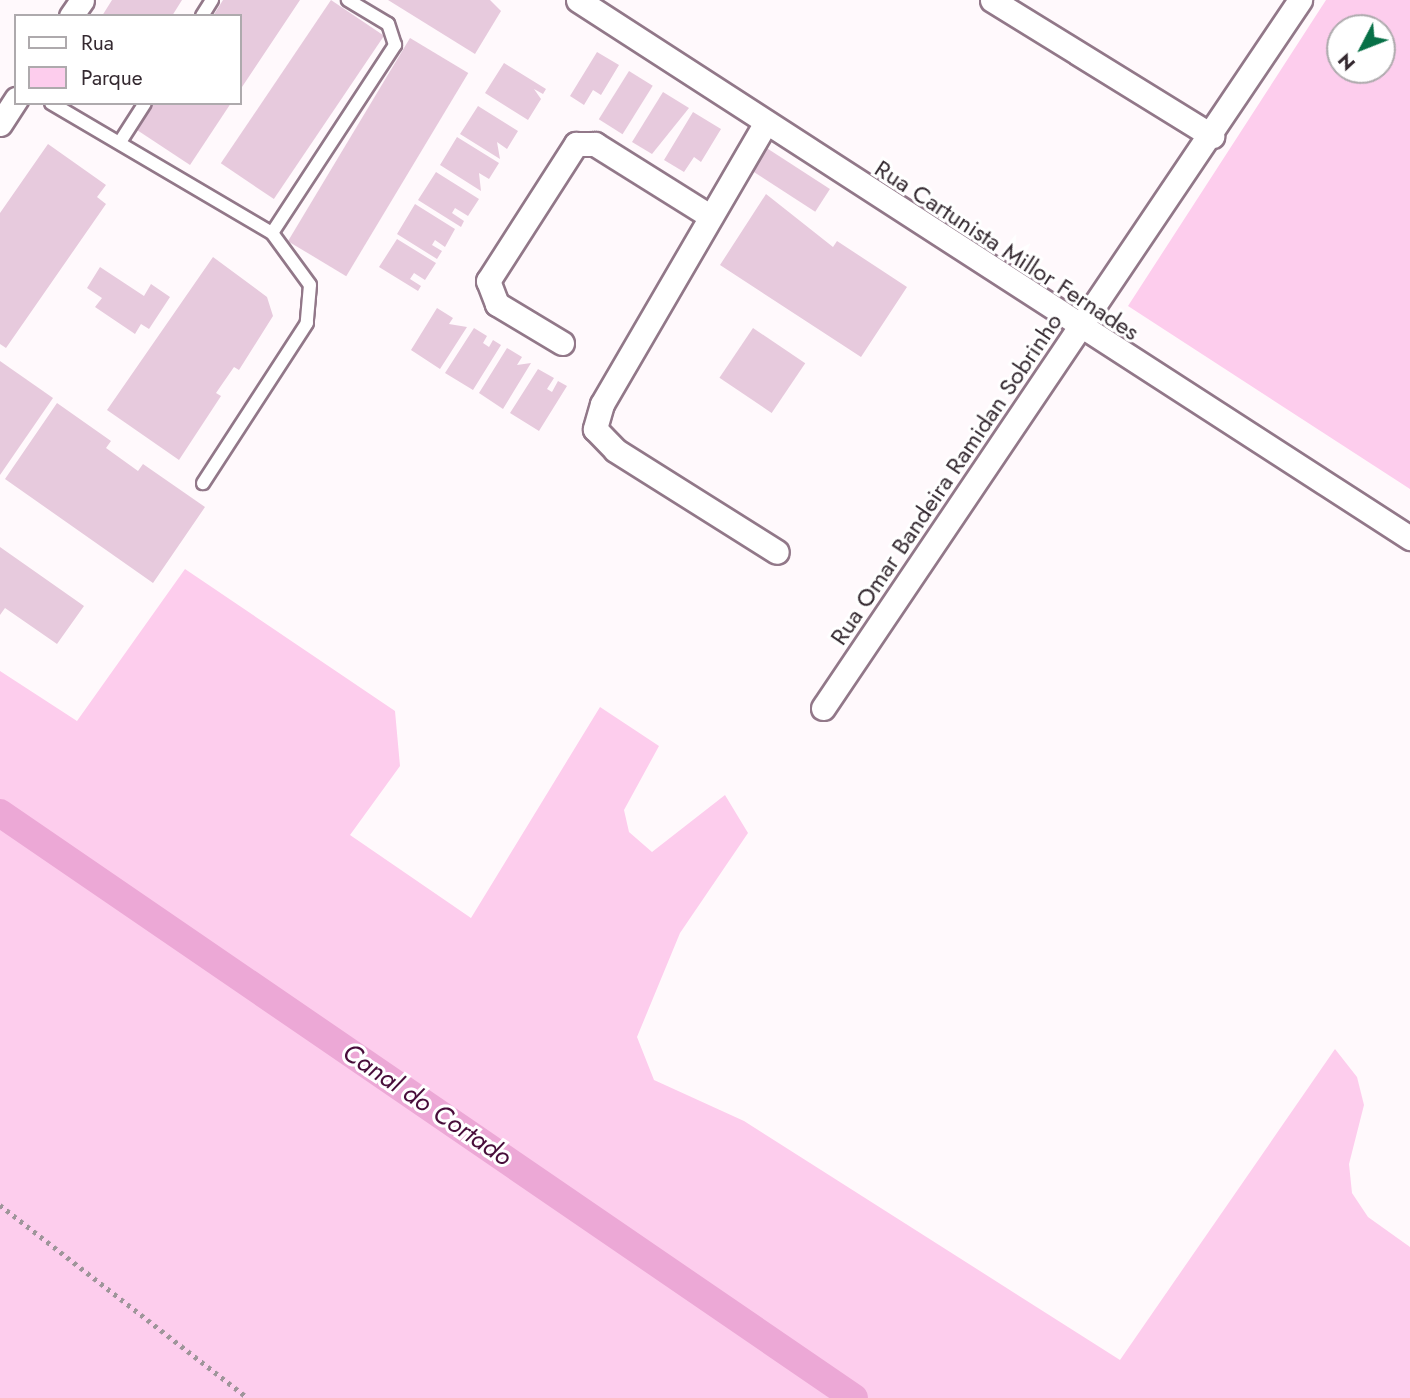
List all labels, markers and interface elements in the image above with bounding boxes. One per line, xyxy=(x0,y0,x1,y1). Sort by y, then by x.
legend xyxy=(14,14,242,105)
north arrow xyxy=(1326,14,1396,84)
text: Rua xyxy=(81,28,114,58)
text: N xyxy=(1331,47,1362,77)
text: Parque xyxy=(81,63,143,93)
street label: Rua Cartunista Millor Fernades xyxy=(869,154,1145,346)
street label: Rua Omar Bandeira Ramidan Sobrinho xyxy=(824,308,1068,650)
water label: Canal do Cortado xyxy=(337,1037,517,1173)

